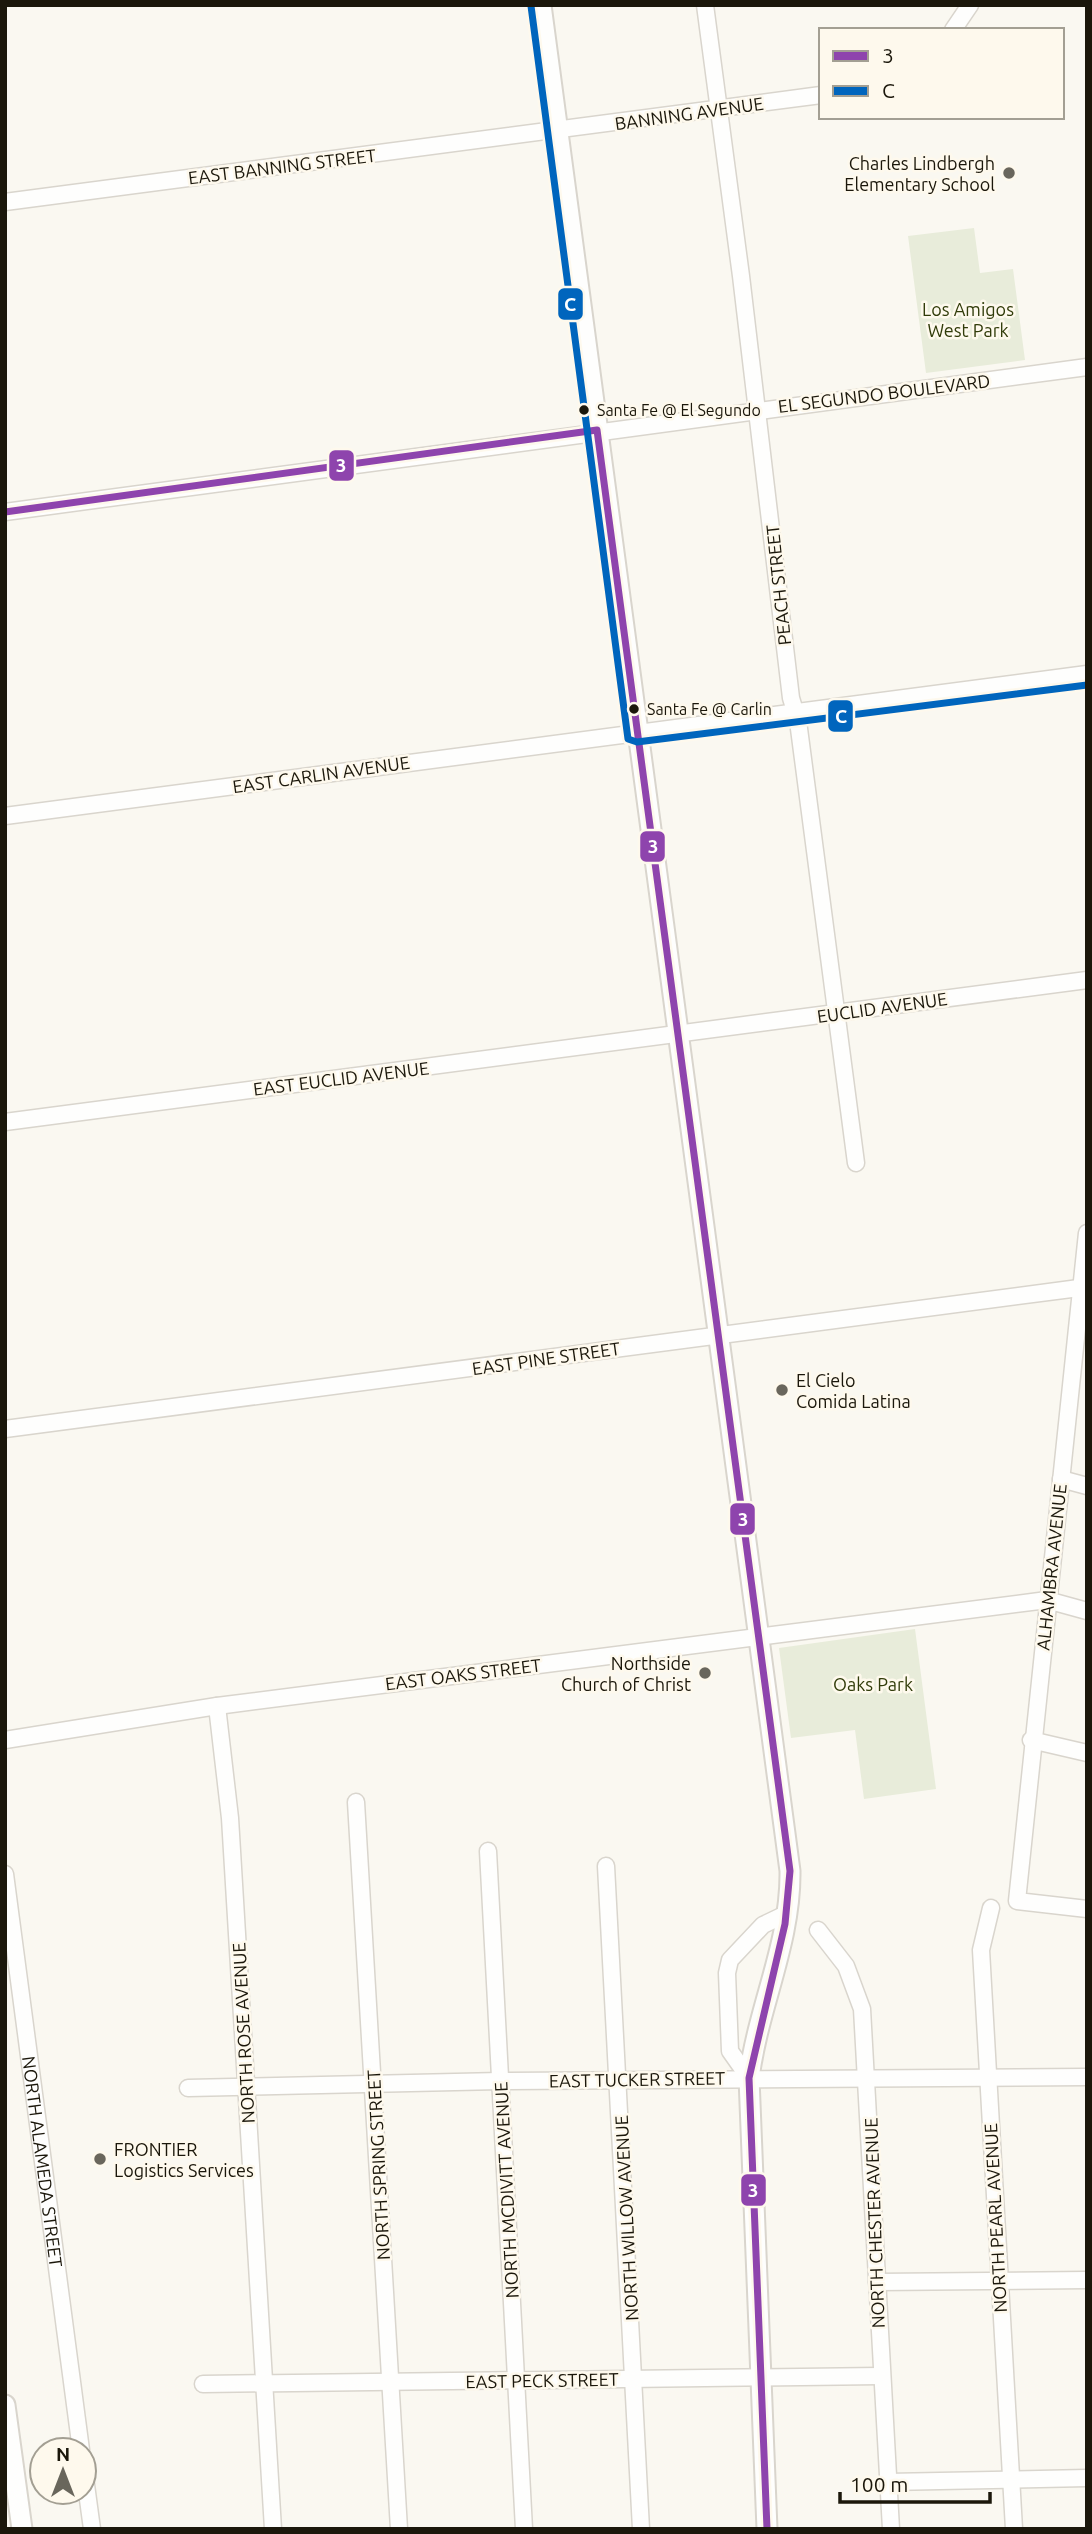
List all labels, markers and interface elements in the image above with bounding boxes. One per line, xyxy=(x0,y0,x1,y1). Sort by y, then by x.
legend xyxy=(819,28,1064,119)
text: 3 xyxy=(882,43,894,67)
text: C xyxy=(882,78,895,102)
street label: BANNING AVENUE xyxy=(613,93,765,133)
street label: EAST BANNING STREET xyxy=(187,145,377,187)
place label: Charles Lindbergh Elementary School xyxy=(844,153,995,194)
marker: Charles Lindbergh Elementary School xyxy=(1001,165,1017,181)
line badge: C xyxy=(557,287,584,321)
text: C xyxy=(564,293,576,315)
park label: Los Amigos West Park xyxy=(922,299,1014,340)
street label: EL SEGUNDO BOULEVARD xyxy=(777,370,991,416)
place label: Santa Fe @ El Segundo xyxy=(597,401,761,419)
marker: Santa Fe @ El Segundo xyxy=(577,403,591,417)
line badge: 3 xyxy=(328,449,355,482)
text: 3 xyxy=(336,454,346,476)
street label: PEACH STREET xyxy=(762,524,794,646)
line badge: C xyxy=(827,699,854,733)
place label: Santa Fe @ Carlin xyxy=(647,700,772,718)
marker: Santa Fe @ Carlin xyxy=(627,702,641,716)
text: C xyxy=(835,705,847,727)
street label: EAST CARLIN AVENUE xyxy=(231,752,411,796)
line badge: 3 xyxy=(639,830,666,863)
text: 3 xyxy=(648,835,658,857)
street label: EUCLID AVENUE xyxy=(816,988,948,1026)
street label: EAST EUCLID AVENUE xyxy=(252,1057,430,1099)
street label: EAST PINE STREET xyxy=(471,1338,621,1378)
place label: El Cielo Comida Latina xyxy=(796,1370,911,1411)
marker: El Cielo Comida Latina xyxy=(774,1382,790,1398)
street label: ALHAMBRA AVENUE xyxy=(1032,1483,1070,1651)
line badge: 3 xyxy=(729,1502,756,1536)
text: 3 xyxy=(738,1508,748,1530)
place label: Northside Church of Christ xyxy=(561,1653,691,1694)
street label: EAST OAKS STREET xyxy=(384,1655,542,1693)
marker: Northside Church of Christ xyxy=(697,1665,713,1681)
park label: Oaks Park xyxy=(833,1674,913,1694)
street label: NORTH ROSE AVENUE xyxy=(228,1942,258,2124)
street label: NORTH ALAMEDA STREET xyxy=(19,2055,67,2268)
street label: EAST TUCKER STREET xyxy=(549,2067,725,2091)
street label: NORTH SPRING STREET xyxy=(363,2069,393,2261)
street label: NORTH MCDIVITT AVENUE xyxy=(490,2081,522,2299)
street label: NORTH WILLOW AVENUE xyxy=(611,2115,641,2321)
street label: NORTH CHESTER AVENUE xyxy=(860,2117,888,2329)
street label: NORTH PEARL AVENUE xyxy=(980,2123,1010,2313)
place label: FRONTIER Logistics Services xyxy=(114,2139,254,2180)
marker: FRONTIER Logistics Services xyxy=(92,2151,108,2167)
line badge: 3 xyxy=(740,2173,767,2207)
text: 3 xyxy=(748,2179,758,2201)
street label: EAST PECK STREET xyxy=(465,2369,619,2391)
north arrow xyxy=(28,2436,98,2506)
text: N xyxy=(56,2443,70,2465)
scale bar xyxy=(840,2460,990,2504)
text: 100 m xyxy=(850,2472,908,2496)

